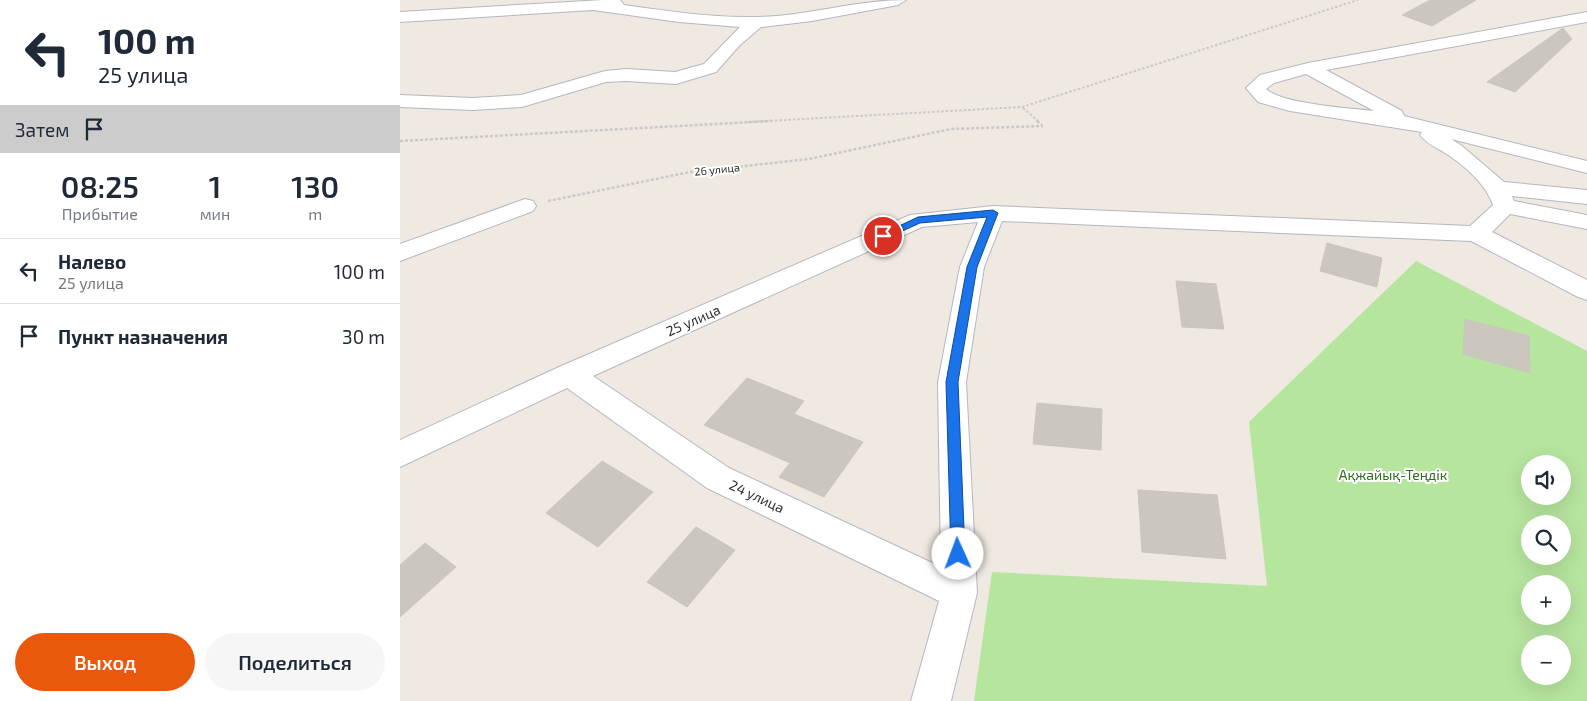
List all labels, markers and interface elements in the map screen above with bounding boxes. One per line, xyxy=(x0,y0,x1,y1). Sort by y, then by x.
text: 100 m xyxy=(98,19,196,61)
icon: left xyxy=(15,20,80,85)
text: 25 улица xyxy=(98,61,189,87)
icon: arrive xyxy=(80,115,108,143)
text: Затем xyxy=(15,118,70,141)
street label: 26 улица xyxy=(694,160,740,179)
text: 08:25 xyxy=(61,168,139,204)
text: 1 xyxy=(209,168,221,204)
text: 130 xyxy=(291,168,339,204)
text: Прибытие xyxy=(62,204,138,223)
text: мин xyxy=(200,204,230,223)
text: m xyxy=(308,204,322,223)
pin xyxy=(862,215,904,257)
icon: arrive xyxy=(869,222,897,250)
text: Налево xyxy=(58,250,126,273)
icon: left xyxy=(15,257,43,285)
text: 100 m xyxy=(334,260,385,283)
text: 25 улица xyxy=(58,273,124,292)
street label: 25 улица xyxy=(663,301,723,339)
icon: arrive xyxy=(15,322,43,350)
text: Пункт назначения xyxy=(58,325,228,348)
text: 30 m xyxy=(342,325,385,348)
map controls xyxy=(1521,455,1571,685)
button: sound xyxy=(1521,455,1571,505)
park label: Ақжайық-Теңдік xyxy=(1339,466,1448,483)
street label: 24 улица xyxy=(727,476,787,516)
button: search xyxy=(1521,515,1571,565)
position arrow xyxy=(931,527,983,579)
button: + xyxy=(1521,575,1571,625)
button: Выход xyxy=(15,633,195,691)
button: Поделиться xyxy=(205,633,385,691)
button: − xyxy=(1521,635,1571,685)

